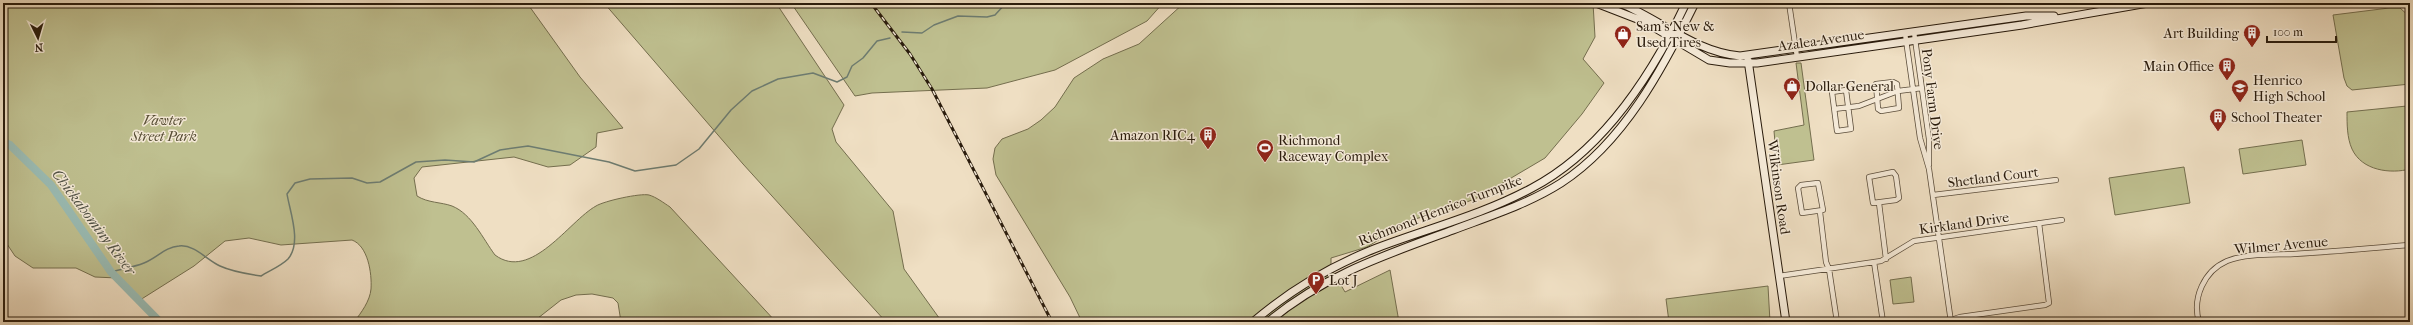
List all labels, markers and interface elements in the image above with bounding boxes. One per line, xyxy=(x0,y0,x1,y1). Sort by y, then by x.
north arrow xyxy=(18,18,58,58)
place label: Sam's New & Used Tires xyxy=(1636,18,1715,51)
scale bar xyxy=(2267,18,2336,44)
building icon: Art Building xyxy=(2242,23,2262,48)
shop icon: Sam's New & Used Tires xyxy=(1613,24,1633,49)
place label: Art Building xyxy=(2163,25,2240,42)
text: 100 m xyxy=(2273,25,2303,39)
street label: Azalea Avenue xyxy=(1776,26,1865,55)
text: N xyxy=(33,41,44,54)
street label: Pony Farm Drive xyxy=(1918,47,1947,151)
building icon: Main Office xyxy=(2217,56,2237,81)
place label: Main Office xyxy=(2143,58,2214,75)
place label: Henrico High School xyxy=(2253,72,2326,105)
shop icon: Dollar General xyxy=(1782,76,1802,101)
place label: Dollar General xyxy=(1805,78,1894,95)
school or university icon: Henrico High School xyxy=(2230,78,2250,103)
building icon: School Theater xyxy=(2208,107,2228,132)
place label: School Theater xyxy=(2231,109,2322,126)
park label: Vawter Street Park xyxy=(130,112,197,145)
building icon: Amazon RIC4 xyxy=(1198,125,1218,150)
place label: Amazon RIC4 xyxy=(1109,127,1196,144)
place label: Richmond Raceway Complex xyxy=(1278,132,1389,165)
sports icon: Richmond Raceway Complex xyxy=(1255,138,1275,163)
street label: Wilkinson Road xyxy=(1763,138,1794,236)
street label: Shetland Court xyxy=(1947,163,2039,191)
water label: Chickahominy River xyxy=(48,166,140,279)
street label: Richmond Henrico Turnpike xyxy=(1356,171,1525,250)
street label: Kirkland Drive xyxy=(1918,209,2010,238)
street label: Wilmer Avenue xyxy=(2232,233,2329,258)
parking icon: Lot J xyxy=(1306,270,1326,295)
place label: Lot J xyxy=(1329,272,1358,289)

